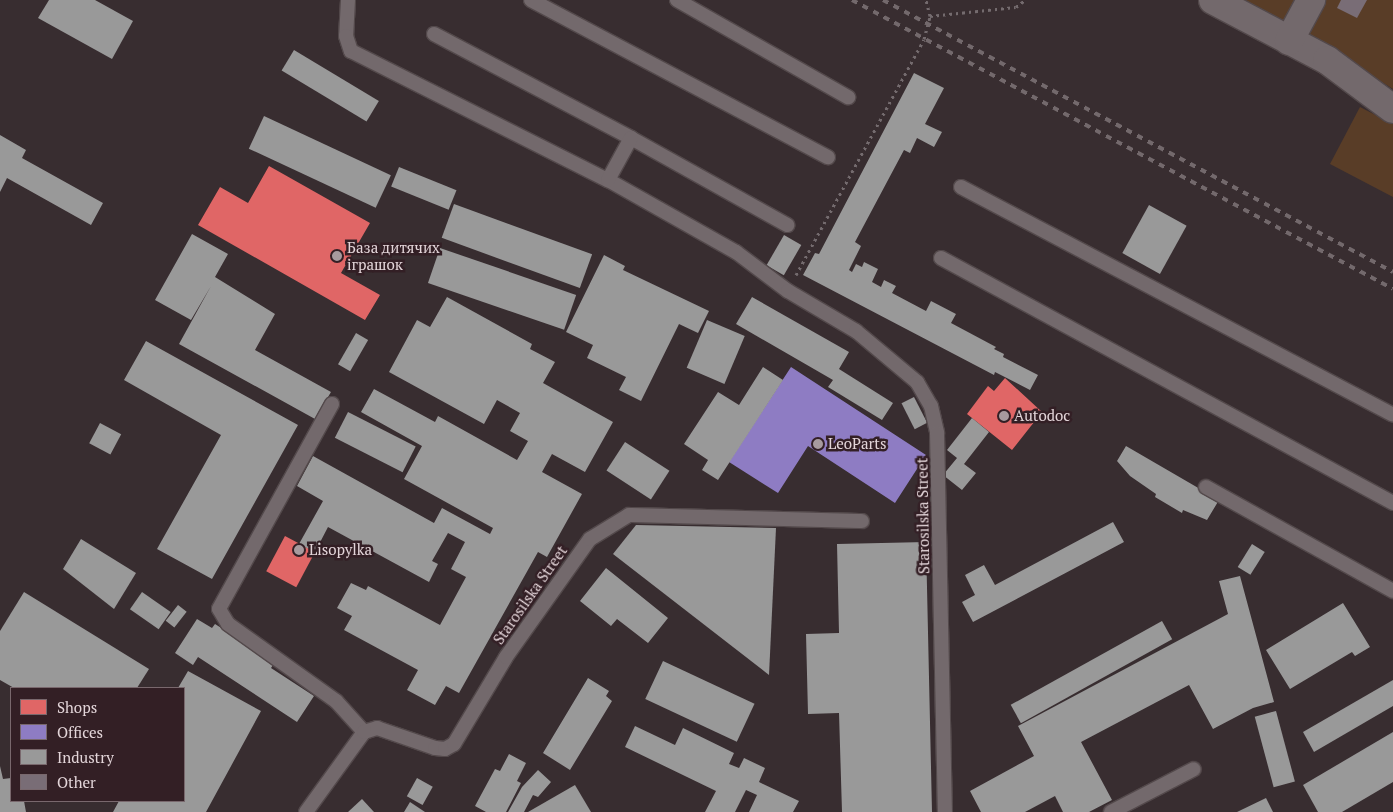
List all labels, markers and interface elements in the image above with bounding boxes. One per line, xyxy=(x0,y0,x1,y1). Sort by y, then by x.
place label: База дитячих іграшок xyxy=(347,238,440,273)
marker: База дитячих іграшок xyxy=(331,250,343,262)
place label: Autodoc xyxy=(1014,407,1070,425)
marker: Autodoc xyxy=(998,410,1010,422)
place label: LeoParts xyxy=(828,435,886,453)
marker: LeoParts xyxy=(812,438,824,450)
street label: Starosilska Street xyxy=(913,458,933,574)
place label: Lisopylka xyxy=(309,541,372,559)
street label: Starosilska Street xyxy=(489,542,571,648)
marker: Lisopylka xyxy=(293,544,305,556)
legend xyxy=(10,687,185,802)
text: Shops xyxy=(57,697,97,717)
text: Offices xyxy=(57,722,103,742)
text: Industry xyxy=(57,747,114,767)
text: Other xyxy=(57,772,96,792)

